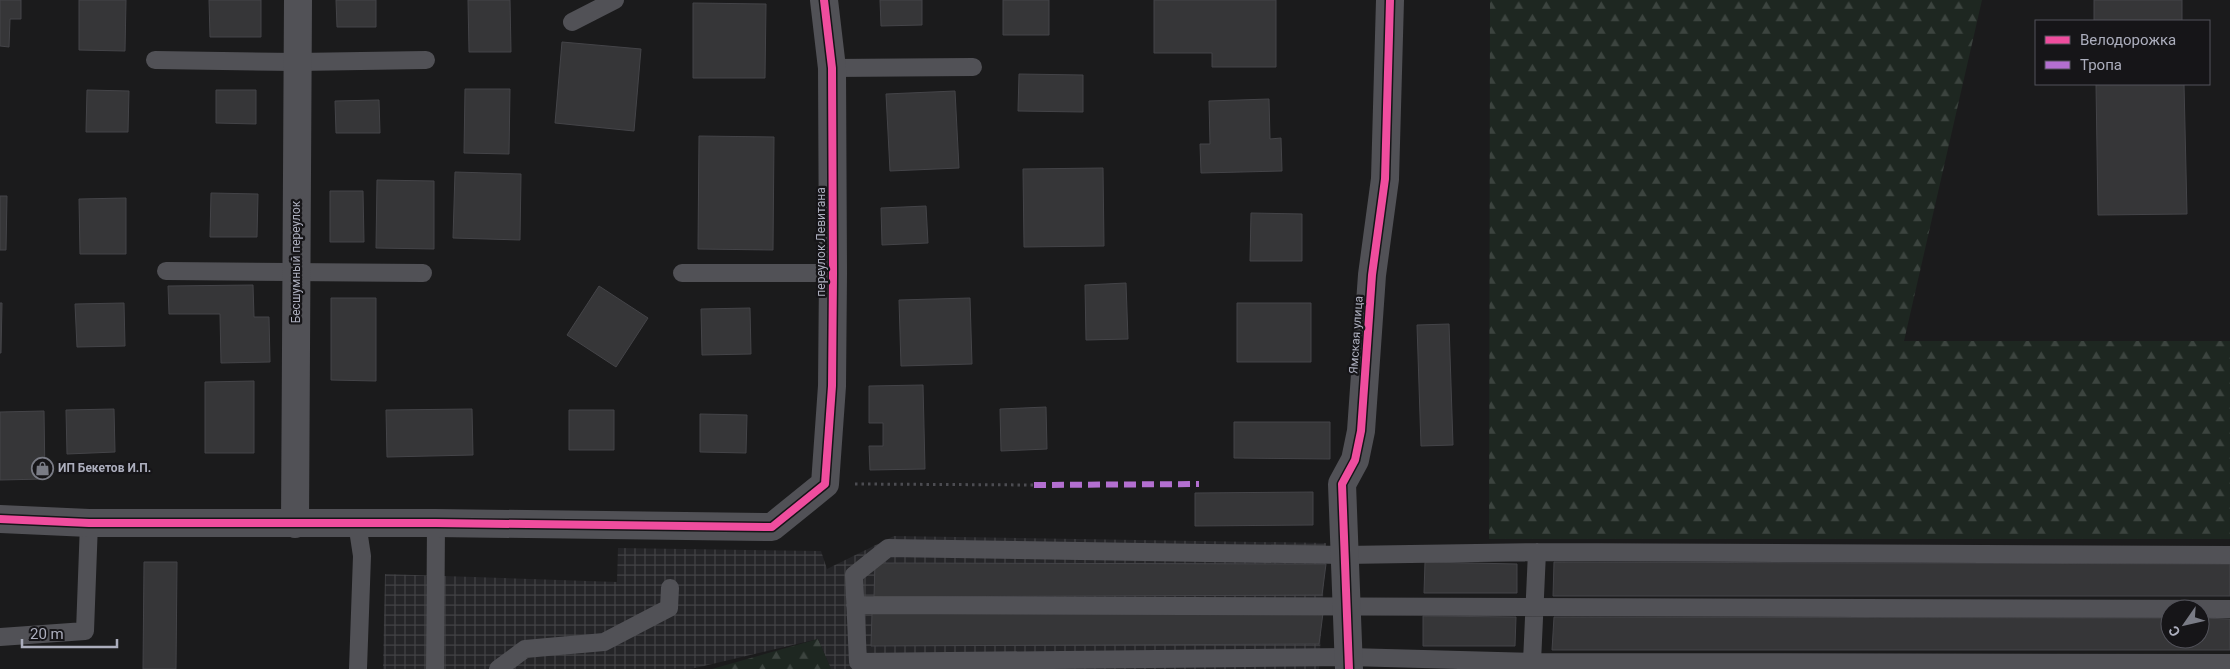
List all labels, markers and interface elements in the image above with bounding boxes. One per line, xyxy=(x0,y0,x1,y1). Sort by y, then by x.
legend xyxy=(2035,20,2210,85)
text: Велодорожка xyxy=(2080,31,2176,49)
text: Тропа xyxy=(2080,56,2122,74)
street label: переулок Левитана xyxy=(814,187,828,297)
street label: Бесшумный переулок xyxy=(289,200,303,323)
street label: Ямская улица xyxy=(1346,295,1366,375)
shop icon: ИП Бекетов И.П. xyxy=(30,456,54,480)
place label: ИП Бекетов И.П. xyxy=(58,461,151,475)
north arrow xyxy=(2160,599,2210,649)
scale bar xyxy=(22,616,118,648)
text: С xyxy=(2165,623,2183,640)
text: 20 m xyxy=(30,625,64,643)

